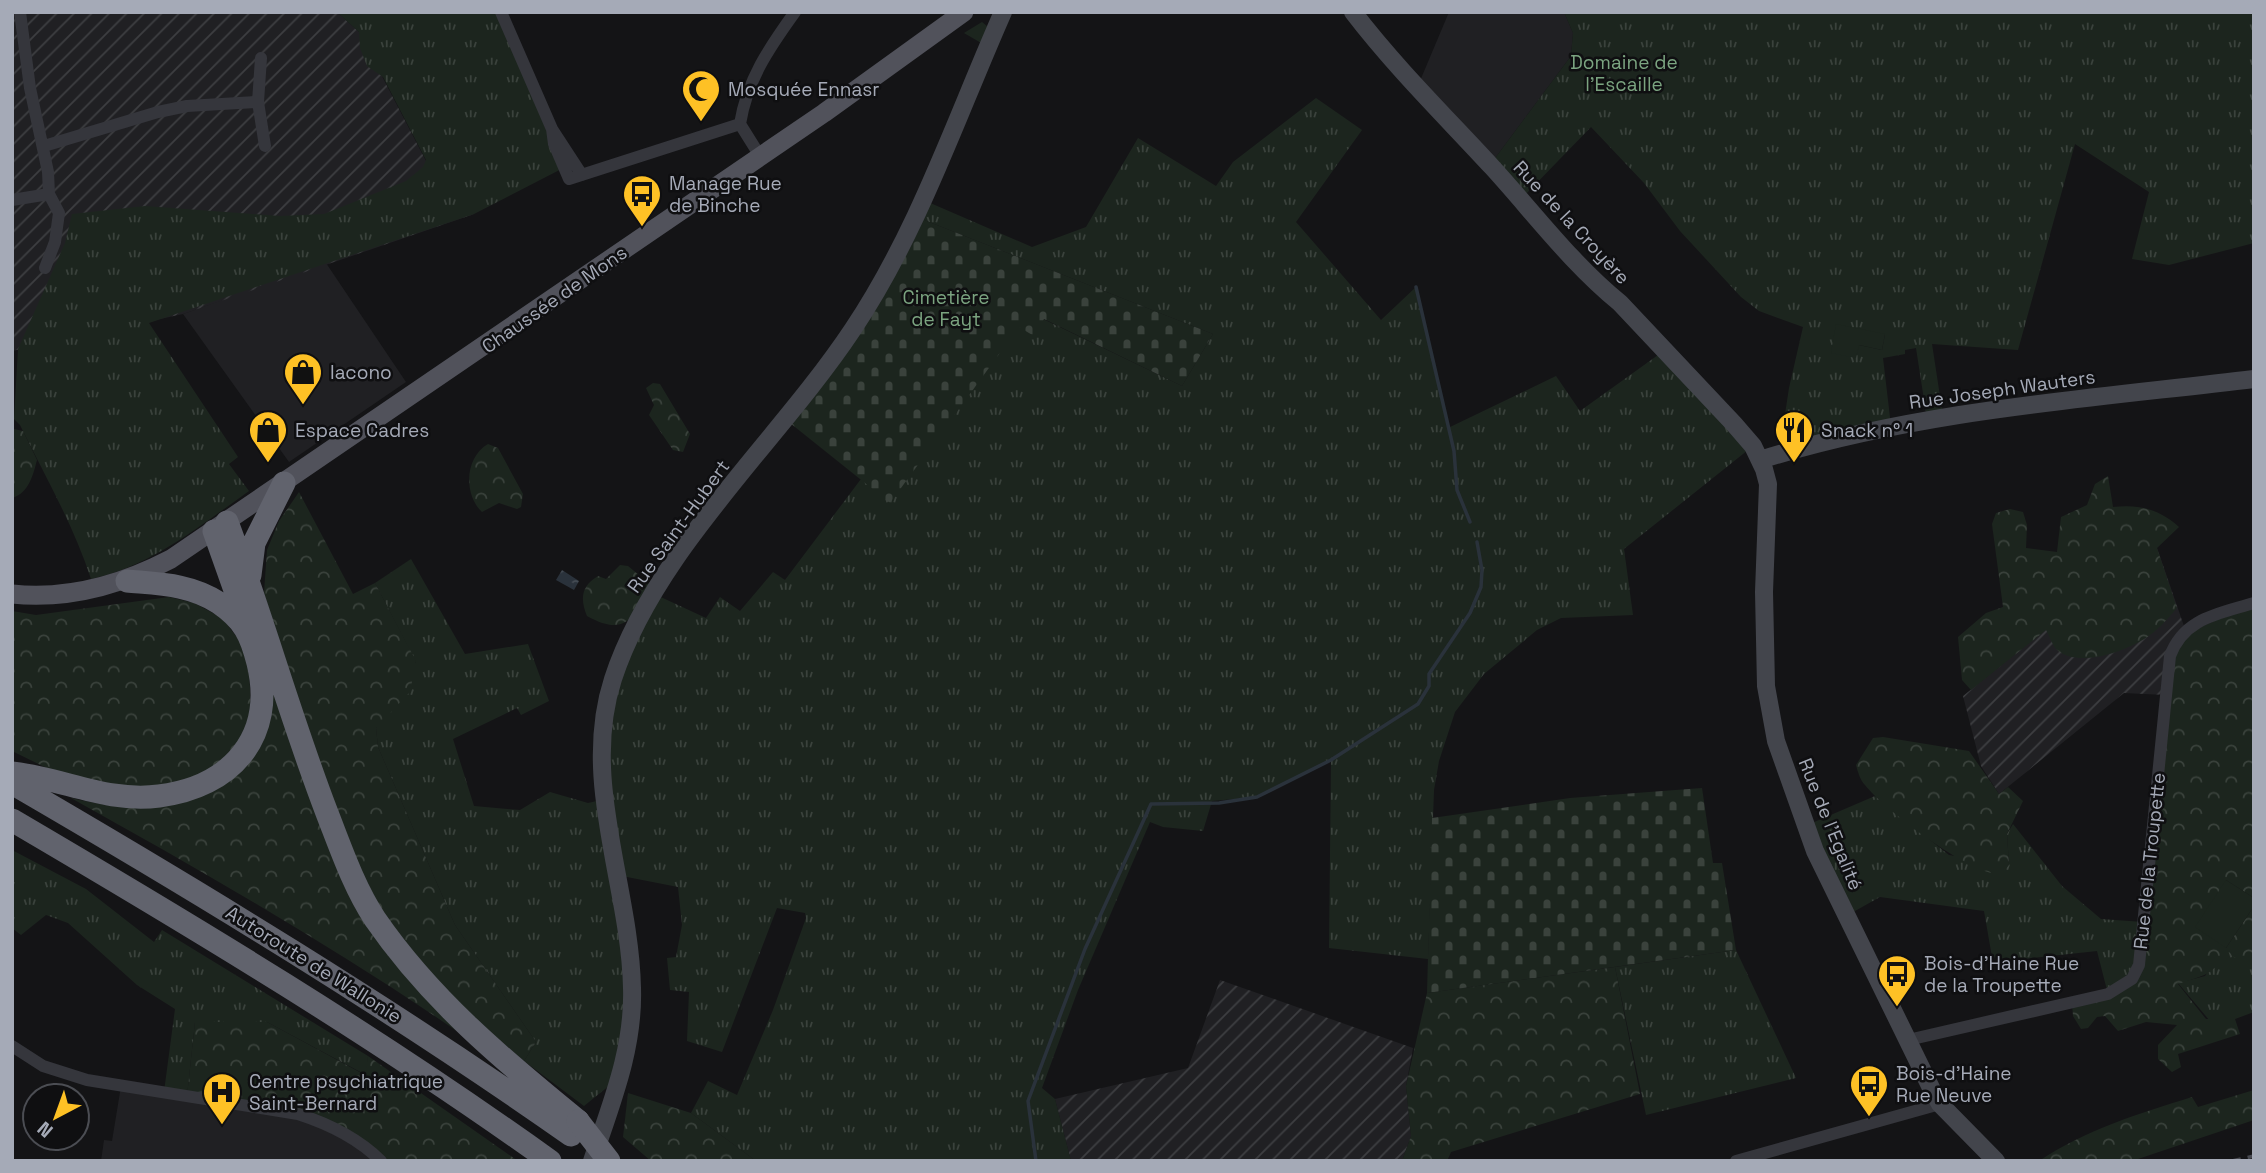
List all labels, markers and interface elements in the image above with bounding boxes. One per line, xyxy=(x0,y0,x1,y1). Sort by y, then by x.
park label: Domaine de l'Escaille xyxy=(1570,50,1678,97)
mosque icon: Mosquée Ennasr xyxy=(680,68,722,123)
place label: Mosquée Ennasr xyxy=(728,77,879,102)
street label: Rue de la Croyère xyxy=(1508,155,1635,289)
place label: Manage Rue de Binche xyxy=(669,171,782,218)
bus stop icon: Manage Rue de Binche xyxy=(621,173,663,228)
street label: Chaussée de Mons xyxy=(477,240,632,359)
park label: Cimetière de Fayt xyxy=(903,285,989,332)
shop icon: Iacono xyxy=(282,351,324,406)
place label: Iacono xyxy=(330,360,392,385)
street label: Rue Joseph Wauters xyxy=(1907,364,2097,415)
shop icon: Espace Cadres xyxy=(247,409,289,464)
restaurant icon: Snack n° 1 xyxy=(1773,409,1815,464)
place label: Espace Cadres xyxy=(295,418,429,443)
place label: Snack n° 1 xyxy=(1821,418,1913,443)
street label: Rue Saint-Hubert xyxy=(622,455,735,598)
street label: Rue de l'Egalité xyxy=(1793,754,1868,894)
street label: Rue de la Troupette xyxy=(2128,771,2171,951)
street label: Autoroute de Wallonie xyxy=(221,900,406,1029)
place label: Bois-d'Haine Rue de la Troupette xyxy=(1924,951,2079,998)
bus stop icon: Bois-d'Haine Rue de la Troupette xyxy=(1876,953,1918,1008)
place label: Bois-d'Haine Rue Neuve xyxy=(1896,1061,2012,1108)
bus stop icon: Bois-d'Haine Rue Neuve xyxy=(1848,1063,1890,1118)
place label: Centre psychiatrique Saint-Bernard xyxy=(249,1069,443,1116)
hospital icon: Centre psychiatrique Saint-Bernard xyxy=(201,1071,243,1126)
north arrow xyxy=(21,1082,91,1152)
text: N xyxy=(32,1116,58,1143)

